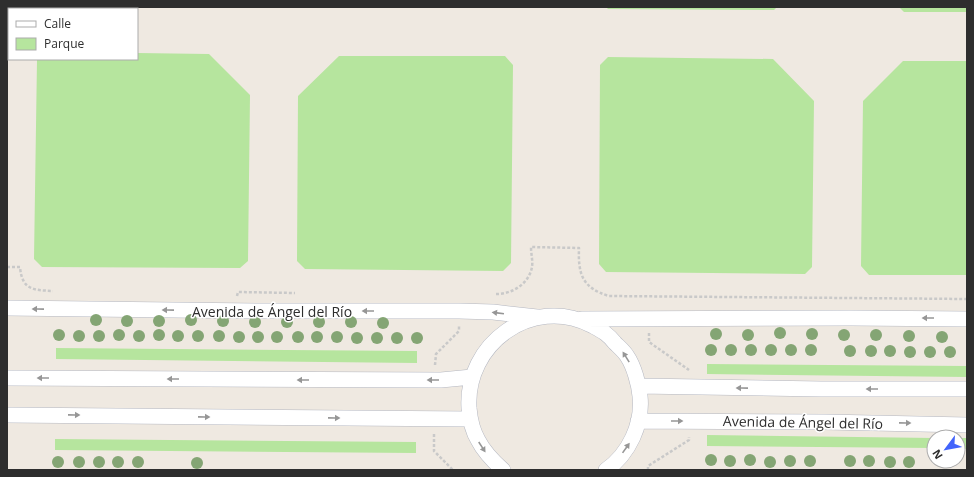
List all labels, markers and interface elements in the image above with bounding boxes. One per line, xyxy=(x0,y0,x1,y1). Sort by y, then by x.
legend xyxy=(8,8,138,60)
text: Calle xyxy=(44,15,71,32)
text: Parque xyxy=(44,35,84,52)
street label: Avenida de Ángel del Río xyxy=(192,302,352,321)
one-way arrow xyxy=(32,305,44,312)
one-way arrow xyxy=(161,307,174,313)
one-way arrow xyxy=(361,308,374,314)
one-way arrow xyxy=(492,309,504,316)
one-way arrow xyxy=(921,315,934,321)
one-way arrow xyxy=(623,351,630,363)
one-way arrow xyxy=(36,375,49,381)
one-way arrow xyxy=(166,376,179,382)
one-way arrow xyxy=(296,377,309,383)
one-way arrow xyxy=(426,377,439,383)
one-way arrow xyxy=(735,385,748,391)
one-way arrow xyxy=(865,386,878,392)
street label: Avenida de Ángel del Río xyxy=(723,411,883,433)
one-way arrow xyxy=(68,412,81,418)
one-way arrow xyxy=(198,413,210,420)
one-way arrow xyxy=(328,415,341,421)
one-way arrow xyxy=(671,418,684,424)
one-way arrow xyxy=(899,420,911,427)
north arrow xyxy=(926,429,966,469)
one-way arrow xyxy=(478,442,486,452)
one-way arrow xyxy=(622,443,630,454)
text: N xyxy=(928,447,946,462)

